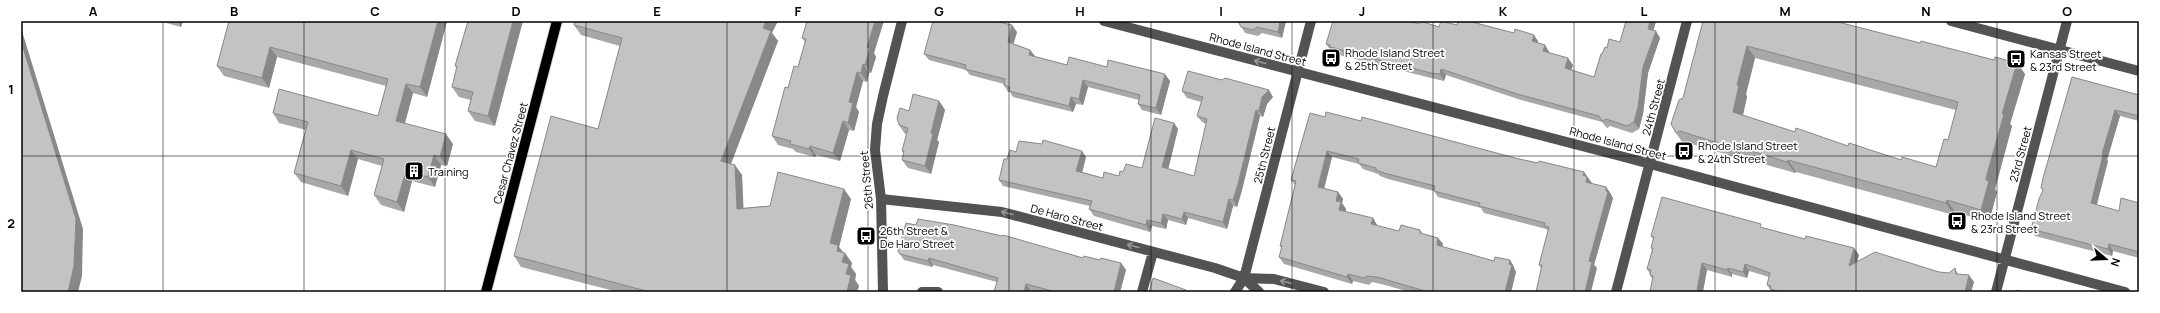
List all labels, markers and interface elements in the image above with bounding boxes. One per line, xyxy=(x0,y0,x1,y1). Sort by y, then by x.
text: A xyxy=(89,2,98,20)
text: B xyxy=(230,2,238,20)
text: C xyxy=(370,2,380,20)
text: D xyxy=(511,2,521,20)
text: E xyxy=(653,2,661,20)
text: F xyxy=(795,2,802,20)
text: G xyxy=(934,2,944,20)
text: H xyxy=(1075,2,1085,20)
text: I xyxy=(1219,2,1223,20)
text: J xyxy=(1359,2,1365,20)
text: K xyxy=(1499,2,1508,20)
text: L xyxy=(1641,2,1648,20)
text: M xyxy=(1779,2,1791,20)
text: N xyxy=(1921,2,1931,20)
text: O xyxy=(2062,2,2072,20)
street label: Rhode Island Street xyxy=(1208,29,1308,69)
place label: Rhode Island Street & 25th Street xyxy=(1345,45,1445,73)
place label: Kansas Street & 23rd Street xyxy=(2030,46,2101,74)
bus stop icon: Rhode Island Street & 25th Street xyxy=(1320,47,1342,69)
bus stop icon: Kansas Street & 23rd Street xyxy=(2005,48,2027,70)
one-way arrow xyxy=(1253,58,1266,65)
street label: 24th Street xyxy=(1638,77,1668,137)
text: 1 xyxy=(8,80,14,98)
street label: Cesar Chavez Street xyxy=(489,100,531,206)
street label: Rhode Island Street xyxy=(1568,123,1668,163)
street label: 23rd Street xyxy=(2005,124,2035,184)
street label: 25th Street xyxy=(1250,125,1278,185)
place label: Rhode Island Street & 24th Street xyxy=(1698,138,1798,166)
bus stop icon: Rhode Island Street & 24th Street xyxy=(1673,140,1695,162)
street label: 26th Street xyxy=(856,150,876,210)
building icon: Training xyxy=(403,160,425,182)
place label: Training xyxy=(428,164,469,179)
street label: De Haro Street xyxy=(1029,200,1105,234)
place label: Rhode Island Street & 23rd Street xyxy=(1971,208,2071,236)
one-way arrow xyxy=(1001,209,1014,217)
bus stop icon: Rhode Island Street & 23rd Street xyxy=(1946,210,1968,232)
text: 2 xyxy=(7,214,15,232)
place label: 26th Street & De Haro Street xyxy=(880,223,955,251)
bus stop icon: 26th Street & De Haro Street xyxy=(855,225,877,247)
north arrow xyxy=(2086,239,2126,279)
one-way arrow xyxy=(1126,242,1139,250)
text: N xyxy=(2108,256,2124,269)
one-way arrow xyxy=(1280,278,1293,286)

